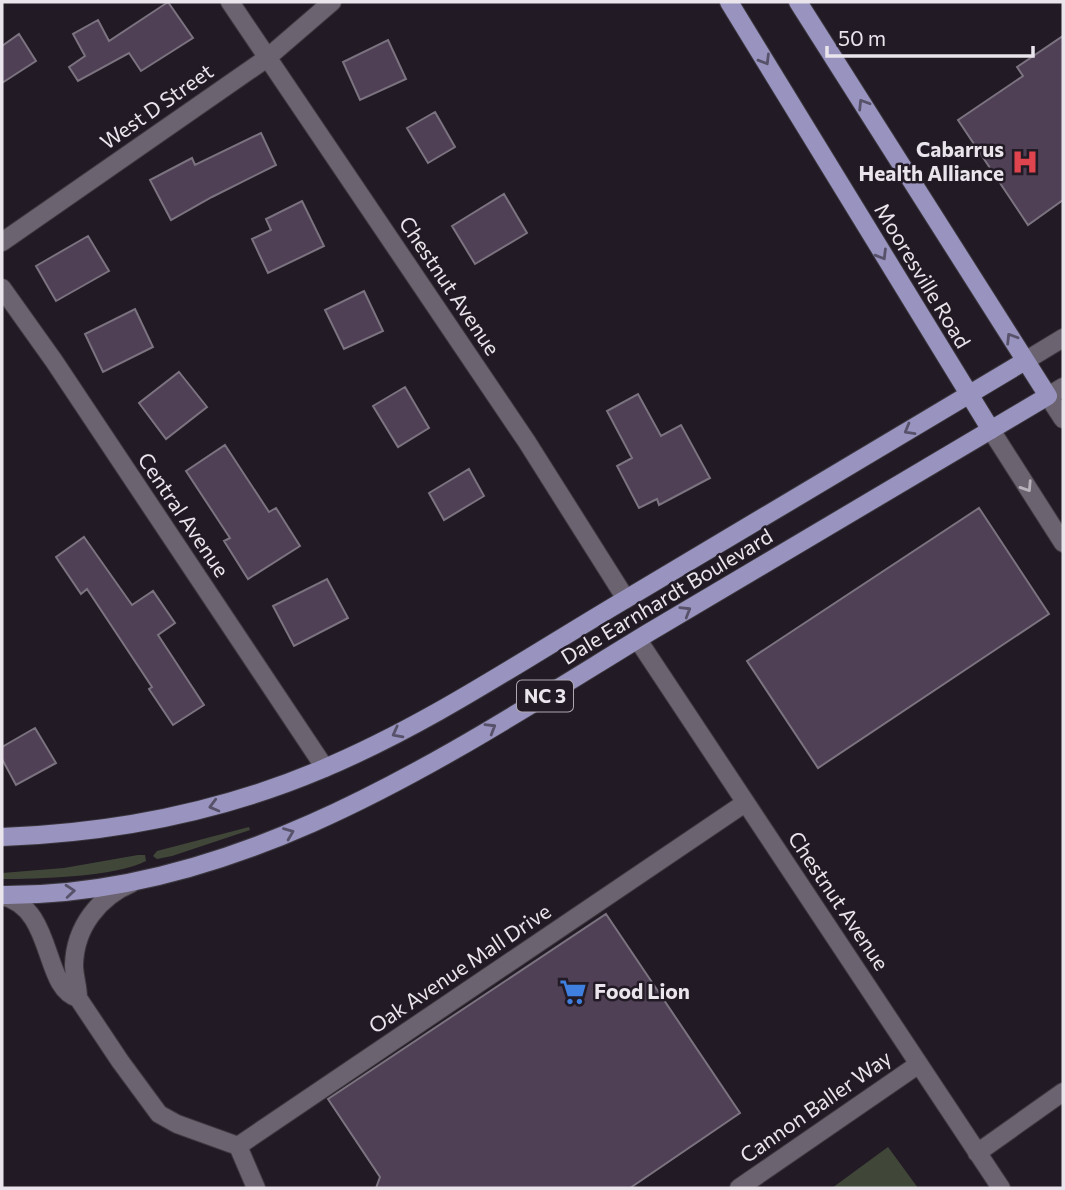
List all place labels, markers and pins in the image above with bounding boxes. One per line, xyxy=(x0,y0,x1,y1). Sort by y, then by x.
place label: Cabarrus Health Alliance xyxy=(859,136,1004,185)
hospital icon: Cabarrus Health Alliance xyxy=(1010,147,1040,177)
supermarket icon: Food Lion xyxy=(558,977,588,1007)
place label: Food Lion xyxy=(594,978,690,1003)

